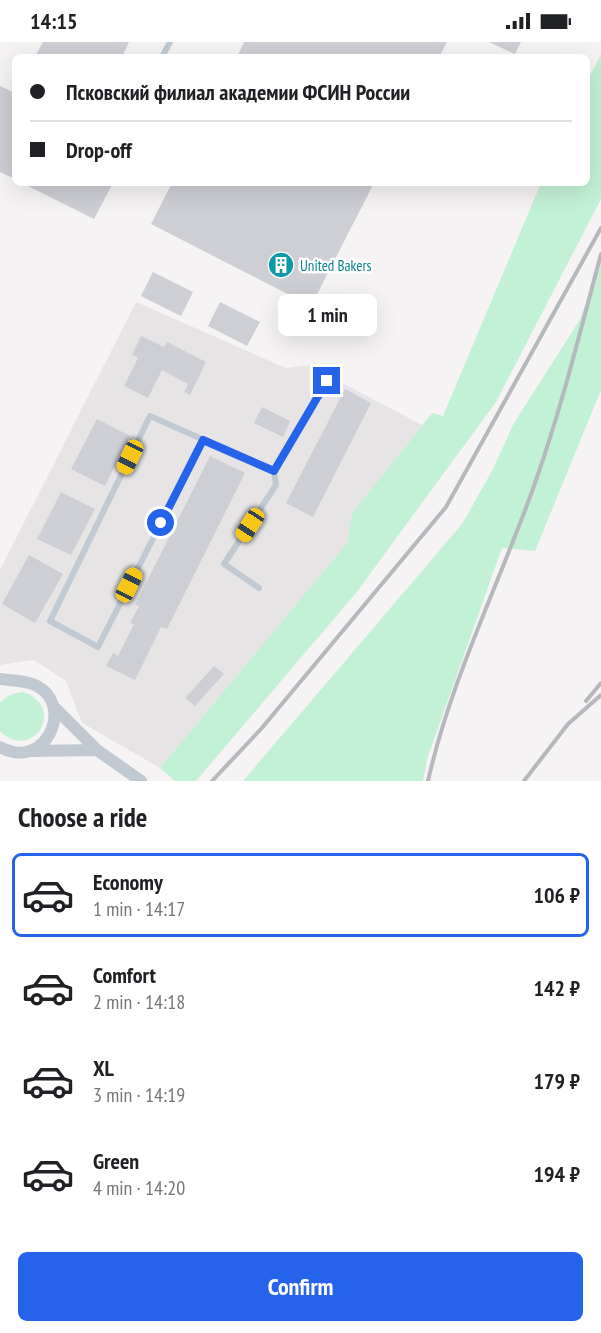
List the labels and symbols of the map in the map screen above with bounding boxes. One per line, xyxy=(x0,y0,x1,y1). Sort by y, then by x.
building icon: United Bakers xyxy=(266,250,296,280)
place label: United Bakers xyxy=(300,256,372,275)
callout: 1 min xyxy=(278,294,376,336)
route end xyxy=(313,367,340,394)
car xyxy=(114,437,146,477)
car xyxy=(233,505,267,545)
route start xyxy=(147,509,174,536)
car xyxy=(113,565,145,605)

